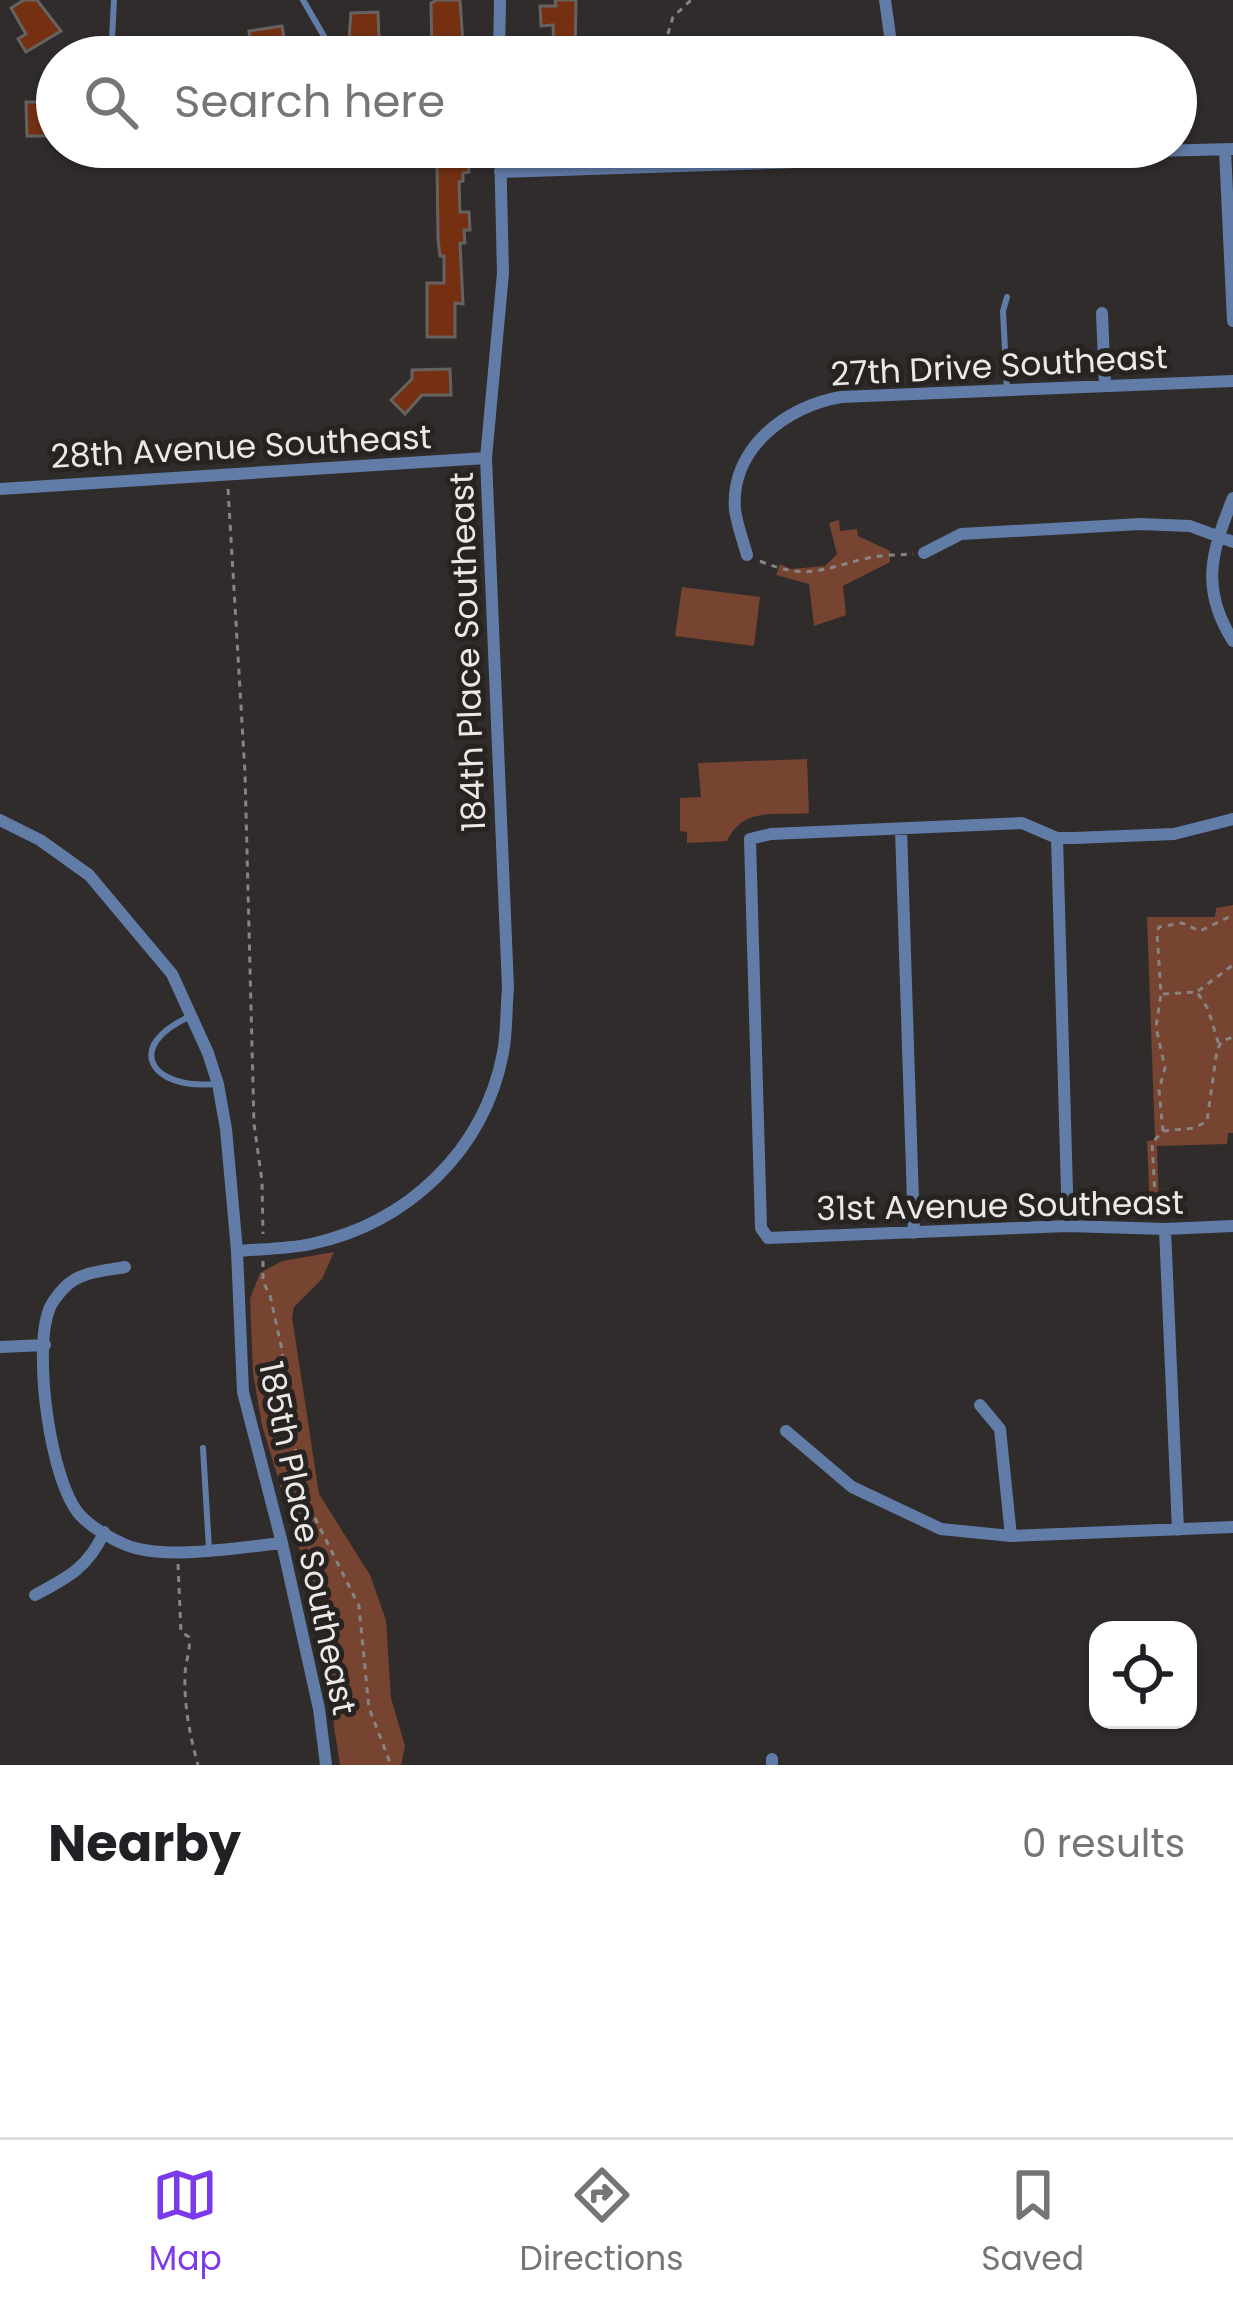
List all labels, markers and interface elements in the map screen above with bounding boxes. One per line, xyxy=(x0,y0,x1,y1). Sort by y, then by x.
search box xyxy=(36,36,1197,168)
icon: search xyxy=(78,69,144,135)
text: Search here xyxy=(174,70,445,133)
street label: 27th Drive Southeast xyxy=(829,333,1169,398)
street label: 28th Avenue Southeast xyxy=(49,413,433,480)
street label: 184th Place Southeast xyxy=(438,471,497,833)
street label: 31st Avenue Southeast xyxy=(816,1179,1184,1232)
street label: 185th Place Southeast xyxy=(247,1357,368,1719)
map controls xyxy=(1089,1621,1197,1729)
button: locate xyxy=(1089,1621,1197,1729)
text: Nearby xyxy=(48,1807,241,1879)
text: 0 results xyxy=(1022,1816,1185,1871)
tab: Map xyxy=(149,2162,222,2284)
tab: Directions xyxy=(520,2162,683,2284)
tab: Saved xyxy=(981,2162,1084,2284)

